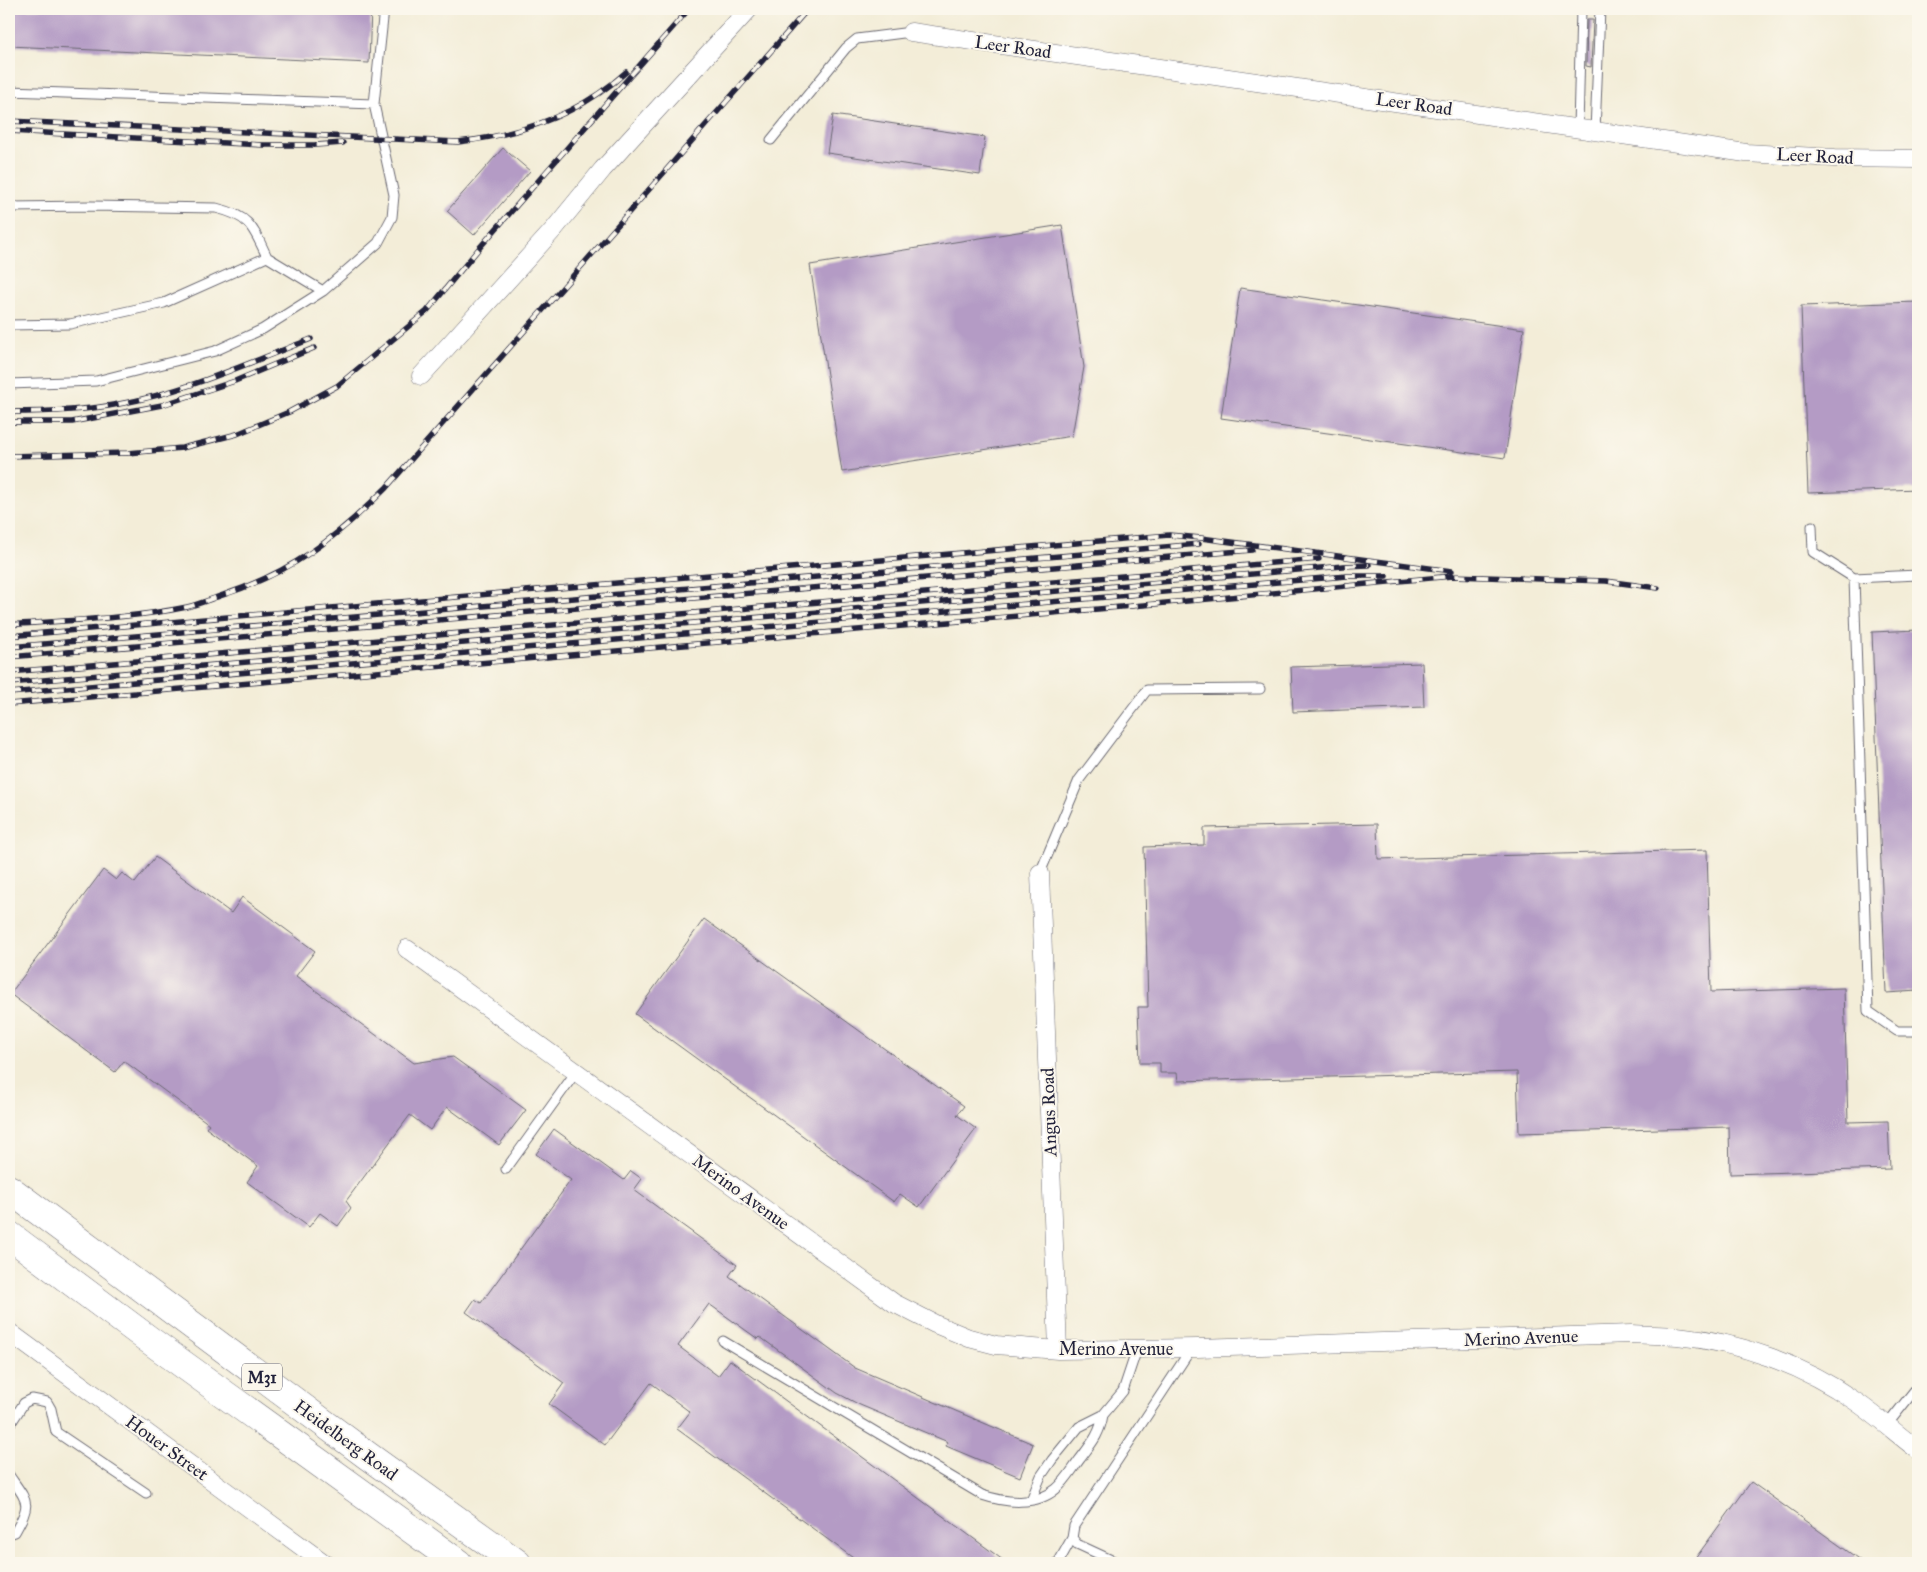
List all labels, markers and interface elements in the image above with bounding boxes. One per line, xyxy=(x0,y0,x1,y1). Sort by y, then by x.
street label: Leer Road xyxy=(973,31,1053,63)
street label: Leer Road xyxy=(1374,88,1454,120)
street label: Leer Road xyxy=(1776,143,1854,169)
street label: Angus Road xyxy=(1036,1067,1063,1158)
street label: Merino Avenue xyxy=(688,1149,794,1235)
street label: Merino Avenue xyxy=(1463,1325,1579,1351)
street label: Merino Avenue xyxy=(1059,1338,1173,1360)
road number: M31 xyxy=(242,1364,282,1390)
street label: Heidelberg Road xyxy=(289,1395,402,1486)
street label: Houer Street xyxy=(121,1411,213,1486)

